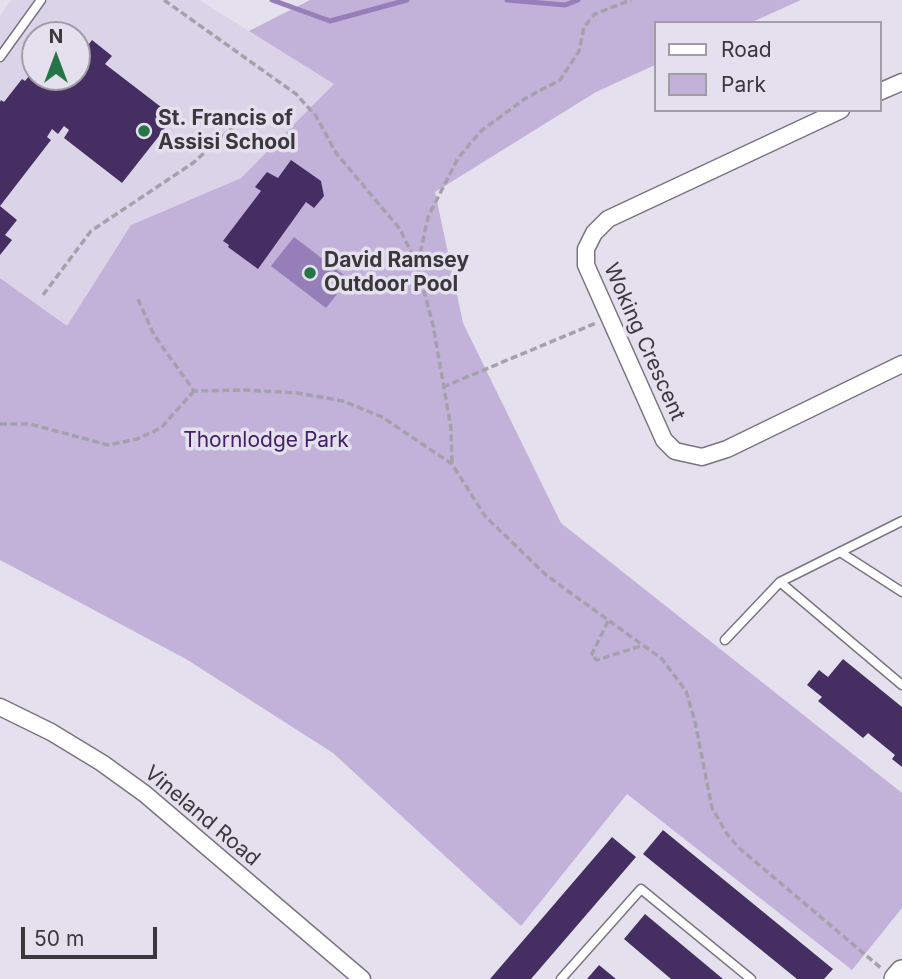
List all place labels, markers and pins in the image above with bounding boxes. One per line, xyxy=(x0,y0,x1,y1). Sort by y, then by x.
place label: St. Francis of Assisi School xyxy=(158,106,296,156)
marker: St. Francis of Assisi School xyxy=(136,123,152,139)
place label: David Ramsey Outdoor Pool xyxy=(324,248,469,298)
marker: David Ramsey Outdoor Pool xyxy=(302,265,318,281)

